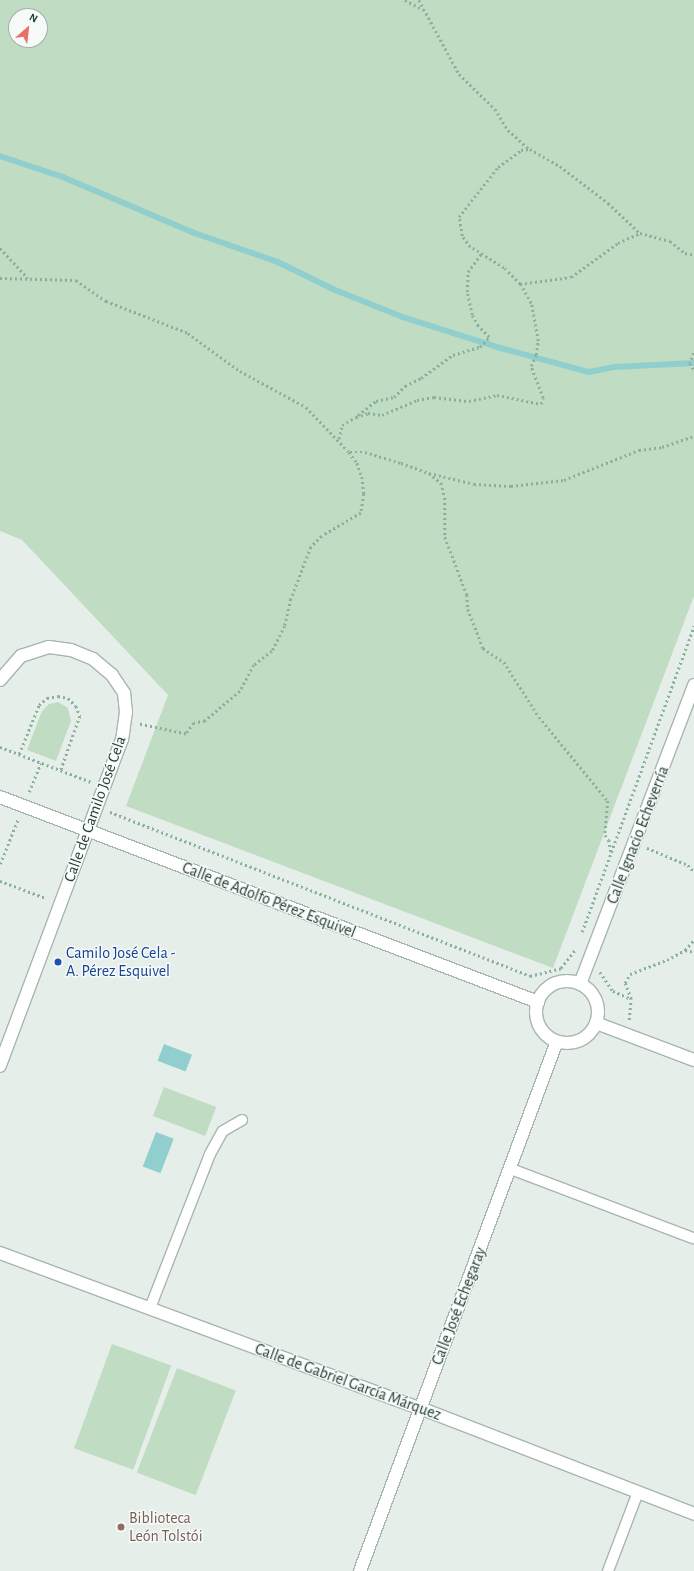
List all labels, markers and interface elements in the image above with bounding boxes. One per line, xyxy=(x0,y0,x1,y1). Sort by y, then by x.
north arrow xyxy=(8,8,48,48)
text: N xyxy=(27,11,39,24)
street label: Calle de Camilo José Cela xyxy=(60,733,130,885)
street label: Calle Ignacio Echeverría xyxy=(603,763,673,907)
street label: Calle de Adolfo Pérez Esquivel xyxy=(179,858,359,942)
place label: Camilo José Cela - A. Pérez Esquivel xyxy=(66,943,175,981)
marker: Camilo José Cela - A. Pérez Esquivel xyxy=(53,957,63,967)
street label: Calle José Echegaray xyxy=(428,1244,490,1368)
street label: Calle de Gabriel García Márquez xyxy=(252,1339,444,1425)
place label: Biblioteca León Tolstói xyxy=(129,1508,203,1546)
marker: Biblioteca León Tolstói xyxy=(116,1522,126,1532)

